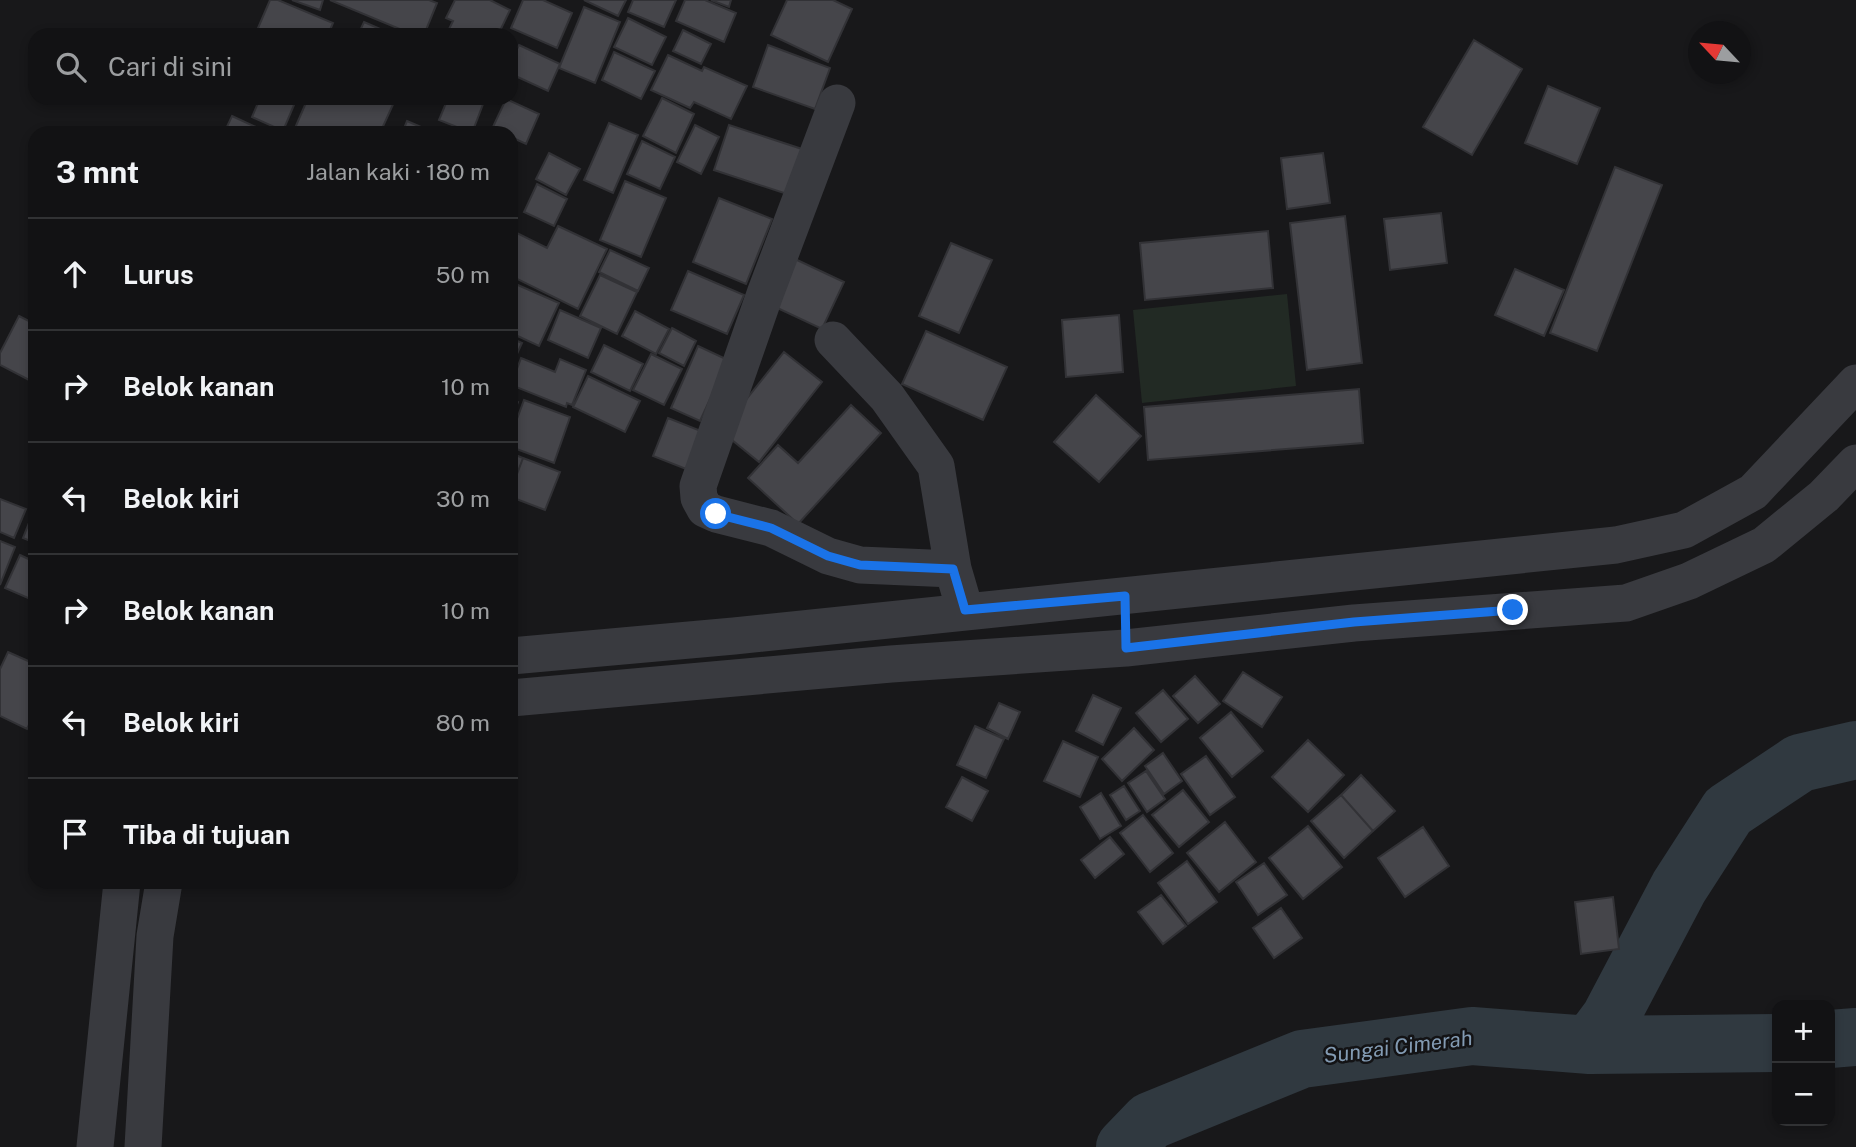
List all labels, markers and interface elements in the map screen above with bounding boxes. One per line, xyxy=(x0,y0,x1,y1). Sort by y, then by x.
north arrow xyxy=(1688,21,1751,84)
search box xyxy=(28,28,518,105)
icon: search xyxy=(52,48,90,86)
text: Cari di sini xyxy=(108,51,232,82)
text: 3 mnt xyxy=(56,154,139,190)
text: Jalan kaki · 180 m xyxy=(306,158,490,185)
icon: ahead xyxy=(56,255,94,293)
text: Lurus xyxy=(123,259,194,290)
text: 50 m xyxy=(436,261,490,288)
icon: right xyxy=(56,367,94,405)
text: Belok kanan xyxy=(123,371,274,402)
text: 10 m xyxy=(441,373,490,400)
icon: left xyxy=(56,479,94,517)
text: Belok kiri xyxy=(123,483,239,514)
text: 30 m xyxy=(436,485,490,512)
route start xyxy=(700,498,731,529)
icon: right xyxy=(56,591,94,629)
route end xyxy=(1497,594,1528,625)
text: Belok kanan xyxy=(123,595,274,626)
text: 10 m xyxy=(441,597,490,624)
icon: left xyxy=(56,703,94,741)
text: Belok kiri xyxy=(123,707,239,738)
text: 80 m xyxy=(436,709,490,736)
icon: arrive xyxy=(56,815,94,853)
text: Tiba di tujuan xyxy=(123,819,290,850)
map controls xyxy=(1772,1000,1835,1126)
button: + xyxy=(1772,1000,1835,1063)
water label: Sungai Cimerah xyxy=(1322,1025,1474,1068)
button: − xyxy=(1772,1063,1835,1126)

